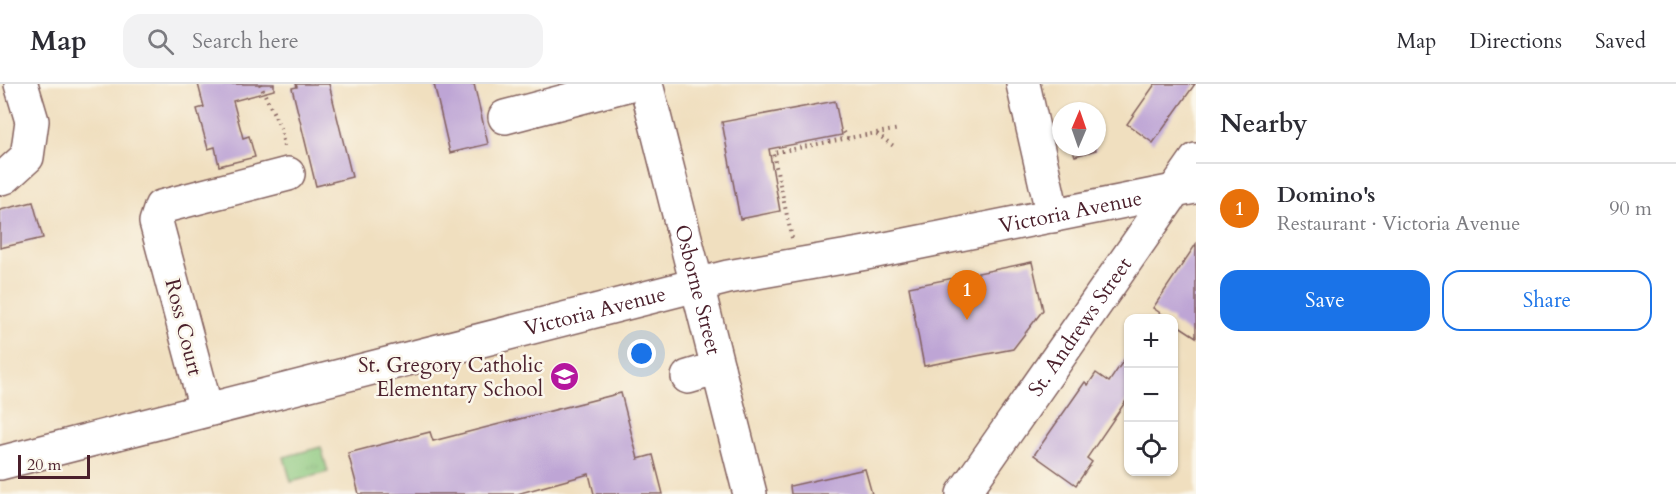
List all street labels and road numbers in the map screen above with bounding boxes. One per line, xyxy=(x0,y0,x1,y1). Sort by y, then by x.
street label: Victoria Avenue xyxy=(996,184,1145,241)
street label: Osborne Street xyxy=(667,221,728,358)
street label: St. Andrews Street xyxy=(1021,251,1139,402)
street label: Ross Court xyxy=(157,276,210,379)
street label: Victoria Avenue xyxy=(521,279,669,344)

